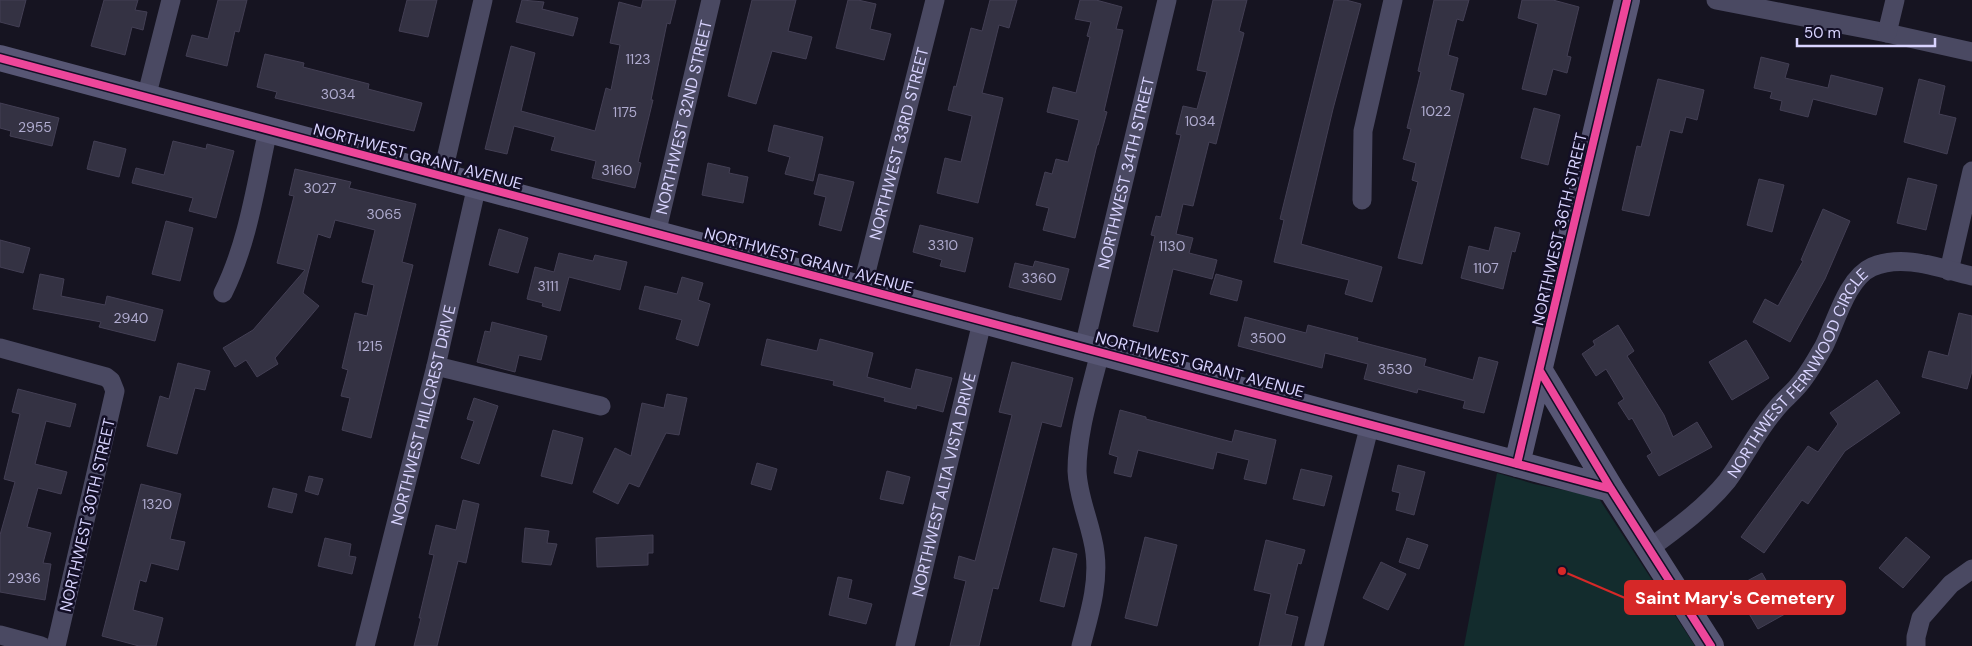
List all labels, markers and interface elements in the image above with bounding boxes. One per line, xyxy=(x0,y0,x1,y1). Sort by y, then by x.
scale bar xyxy=(1797,15,1934,47)
street label: NORTHWEST 32ND STREET xyxy=(651,18,717,217)
text: 50 m xyxy=(1804,23,1841,43)
street label: NORTHWEST 33RD STREET xyxy=(865,45,934,242)
house number: 1123 xyxy=(625,50,651,68)
street label: NORTHWEST 34TH STREET xyxy=(1093,75,1159,271)
house number: 3034 xyxy=(321,85,356,103)
house number: 1022 xyxy=(1421,102,1451,120)
house number: 1175 xyxy=(613,103,637,121)
house number: 1034 xyxy=(1185,112,1216,130)
house number: 2955 xyxy=(18,118,52,136)
street label: NORTHWEST GRANT AVENUE xyxy=(311,118,525,195)
street label: NORTHWEST 36TH STREET xyxy=(1527,131,1592,328)
house number: 3160 xyxy=(602,161,632,179)
house number: 3027 xyxy=(303,179,337,197)
house number: 3065 xyxy=(367,205,401,223)
street label: NORTHWEST GRANT AVENUE xyxy=(702,222,916,299)
house number: 3310 xyxy=(928,236,958,254)
house number: 1130 xyxy=(1159,237,1185,255)
house number: 1107 xyxy=(1473,259,1499,277)
street label: NORTHWEST FERNWOOD CIRCLE xyxy=(1722,264,1873,482)
house number: 3360 xyxy=(1022,269,1056,287)
house number: 3111 xyxy=(537,277,559,295)
street label: NORTHWEST HILLCREST DRIVE xyxy=(386,303,461,528)
house number: 2940 xyxy=(114,309,148,327)
street label: NORTHWEST GRANT AVENUE xyxy=(1093,326,1307,403)
house number: 3500 xyxy=(1250,329,1286,347)
house number: 1215 xyxy=(357,337,383,355)
house number: 3530 xyxy=(1378,360,1412,378)
street label: NORTHWEST ALTA VISTA DRIVE xyxy=(907,370,981,599)
street label: NORTHWEST 30TH STREET xyxy=(55,416,120,614)
house number: 1320 xyxy=(142,495,172,513)
house number: 2936 xyxy=(7,569,41,587)
callout: Saint Mary's Cemetery xyxy=(1625,581,1845,614)
text: Saint Mary's Cemetery xyxy=(1635,586,1835,610)

